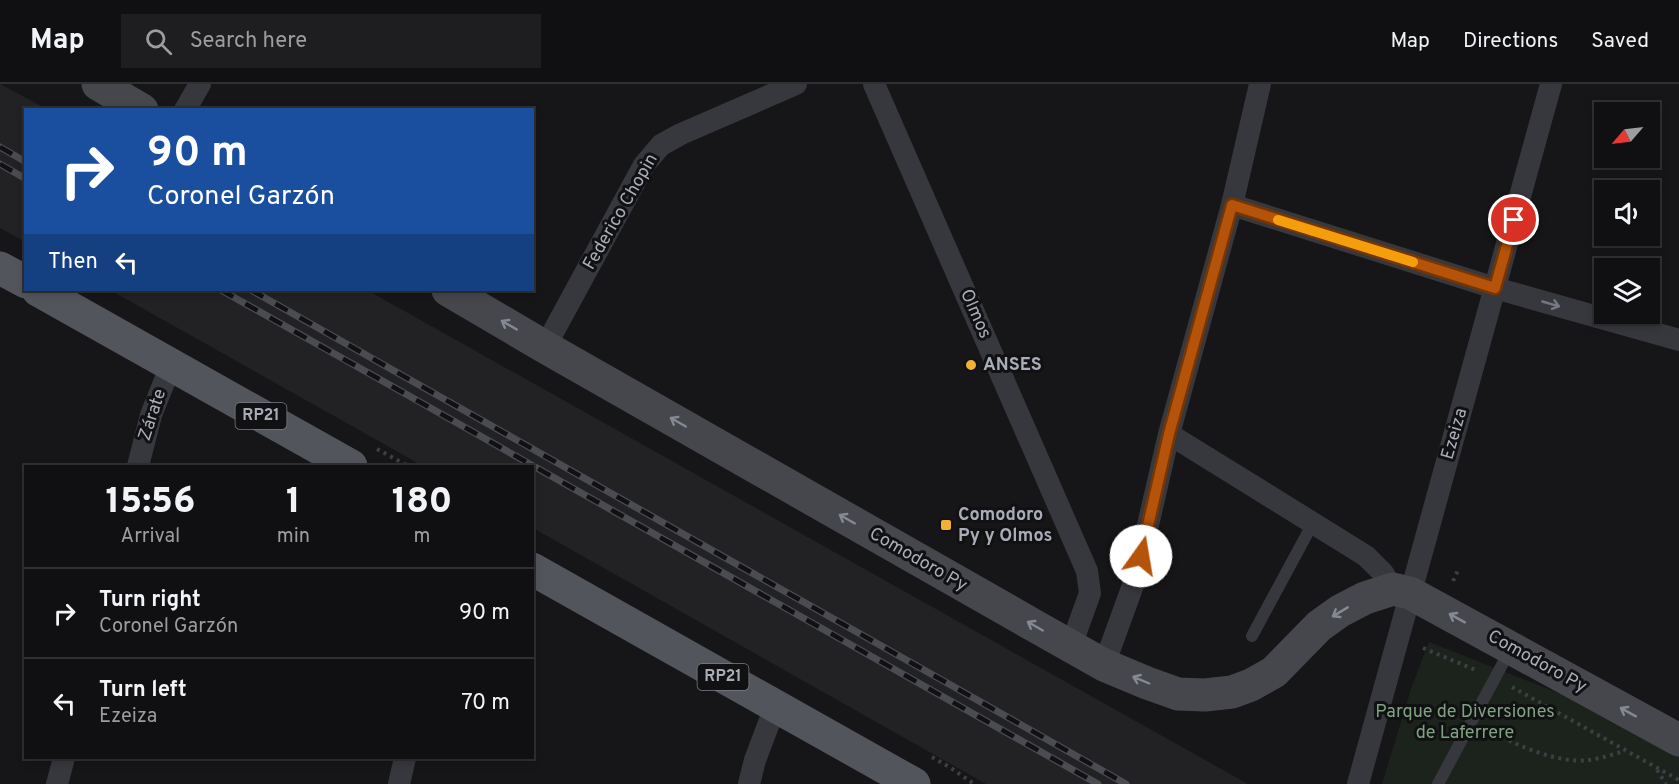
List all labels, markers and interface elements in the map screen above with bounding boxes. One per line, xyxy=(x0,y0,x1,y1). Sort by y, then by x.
search box xyxy=(121,14,541,68)
text: Map xyxy=(30,23,85,59)
icon: search xyxy=(142,25,175,58)
text: Search here xyxy=(190,28,307,55)
text: Map xyxy=(1390,28,1430,55)
text: Directions xyxy=(1463,28,1558,55)
text: Saved xyxy=(1591,28,1649,55)
north arrow xyxy=(1594,102,1660,168)
map controls xyxy=(1594,102,1660,324)
text: 90 m xyxy=(147,128,248,181)
icon: right xyxy=(48,132,126,210)
street label: Federico Chopin xyxy=(578,150,664,274)
text: Coronel Garzón xyxy=(147,180,335,214)
button: sound xyxy=(1594,180,1660,246)
pin xyxy=(1488,194,1539,245)
icon: arrive xyxy=(1497,203,1530,236)
icon: left xyxy=(110,246,143,279)
text: Then xyxy=(48,249,98,276)
button: layers xyxy=(1594,258,1660,324)
street label: Olmos xyxy=(954,286,996,342)
one-way arrow xyxy=(1542,299,1561,310)
one-way arrow xyxy=(501,319,518,331)
place label: ANSES xyxy=(983,354,1042,377)
marker: ANSES xyxy=(964,358,978,372)
street label: Zárate xyxy=(134,386,172,444)
road number: RP21 xyxy=(236,403,286,429)
street label: Ezeiza xyxy=(1437,406,1473,462)
one-way arrow xyxy=(670,416,687,428)
text: 15:56 xyxy=(106,480,195,526)
text: 1 xyxy=(286,480,301,526)
text: 180 xyxy=(392,480,452,526)
place label: Comodoro Py y Olmos xyxy=(958,504,1052,548)
one-way arrow xyxy=(839,513,856,525)
marker: Comodoro Py y Olmos xyxy=(939,518,953,532)
street label: Comodoro Py xyxy=(865,523,971,597)
text: Arrival xyxy=(121,524,180,550)
text: min xyxy=(277,524,310,550)
text: m xyxy=(414,524,431,550)
position arrow xyxy=(1109,524,1173,588)
text: Turn right xyxy=(99,587,201,614)
icon: right xyxy=(48,597,81,630)
text: 90 m xyxy=(459,600,510,627)
one-way arrow xyxy=(1332,607,1349,619)
one-way arrow xyxy=(1448,612,1466,623)
text: Coronel Garzón xyxy=(99,614,238,640)
one-way arrow xyxy=(1027,620,1044,632)
street label: Comodoro Py xyxy=(1483,625,1591,699)
road number: RP21 xyxy=(698,664,748,690)
one-way arrow xyxy=(1132,674,1151,685)
text: Turn left xyxy=(99,677,187,704)
icon: left xyxy=(48,687,81,720)
text: 70 m xyxy=(461,690,510,717)
park label: Parque de Diversiones de Laferrere xyxy=(1375,701,1555,745)
text: Ezeiza xyxy=(99,704,157,730)
one-way arrow xyxy=(1619,706,1637,717)

